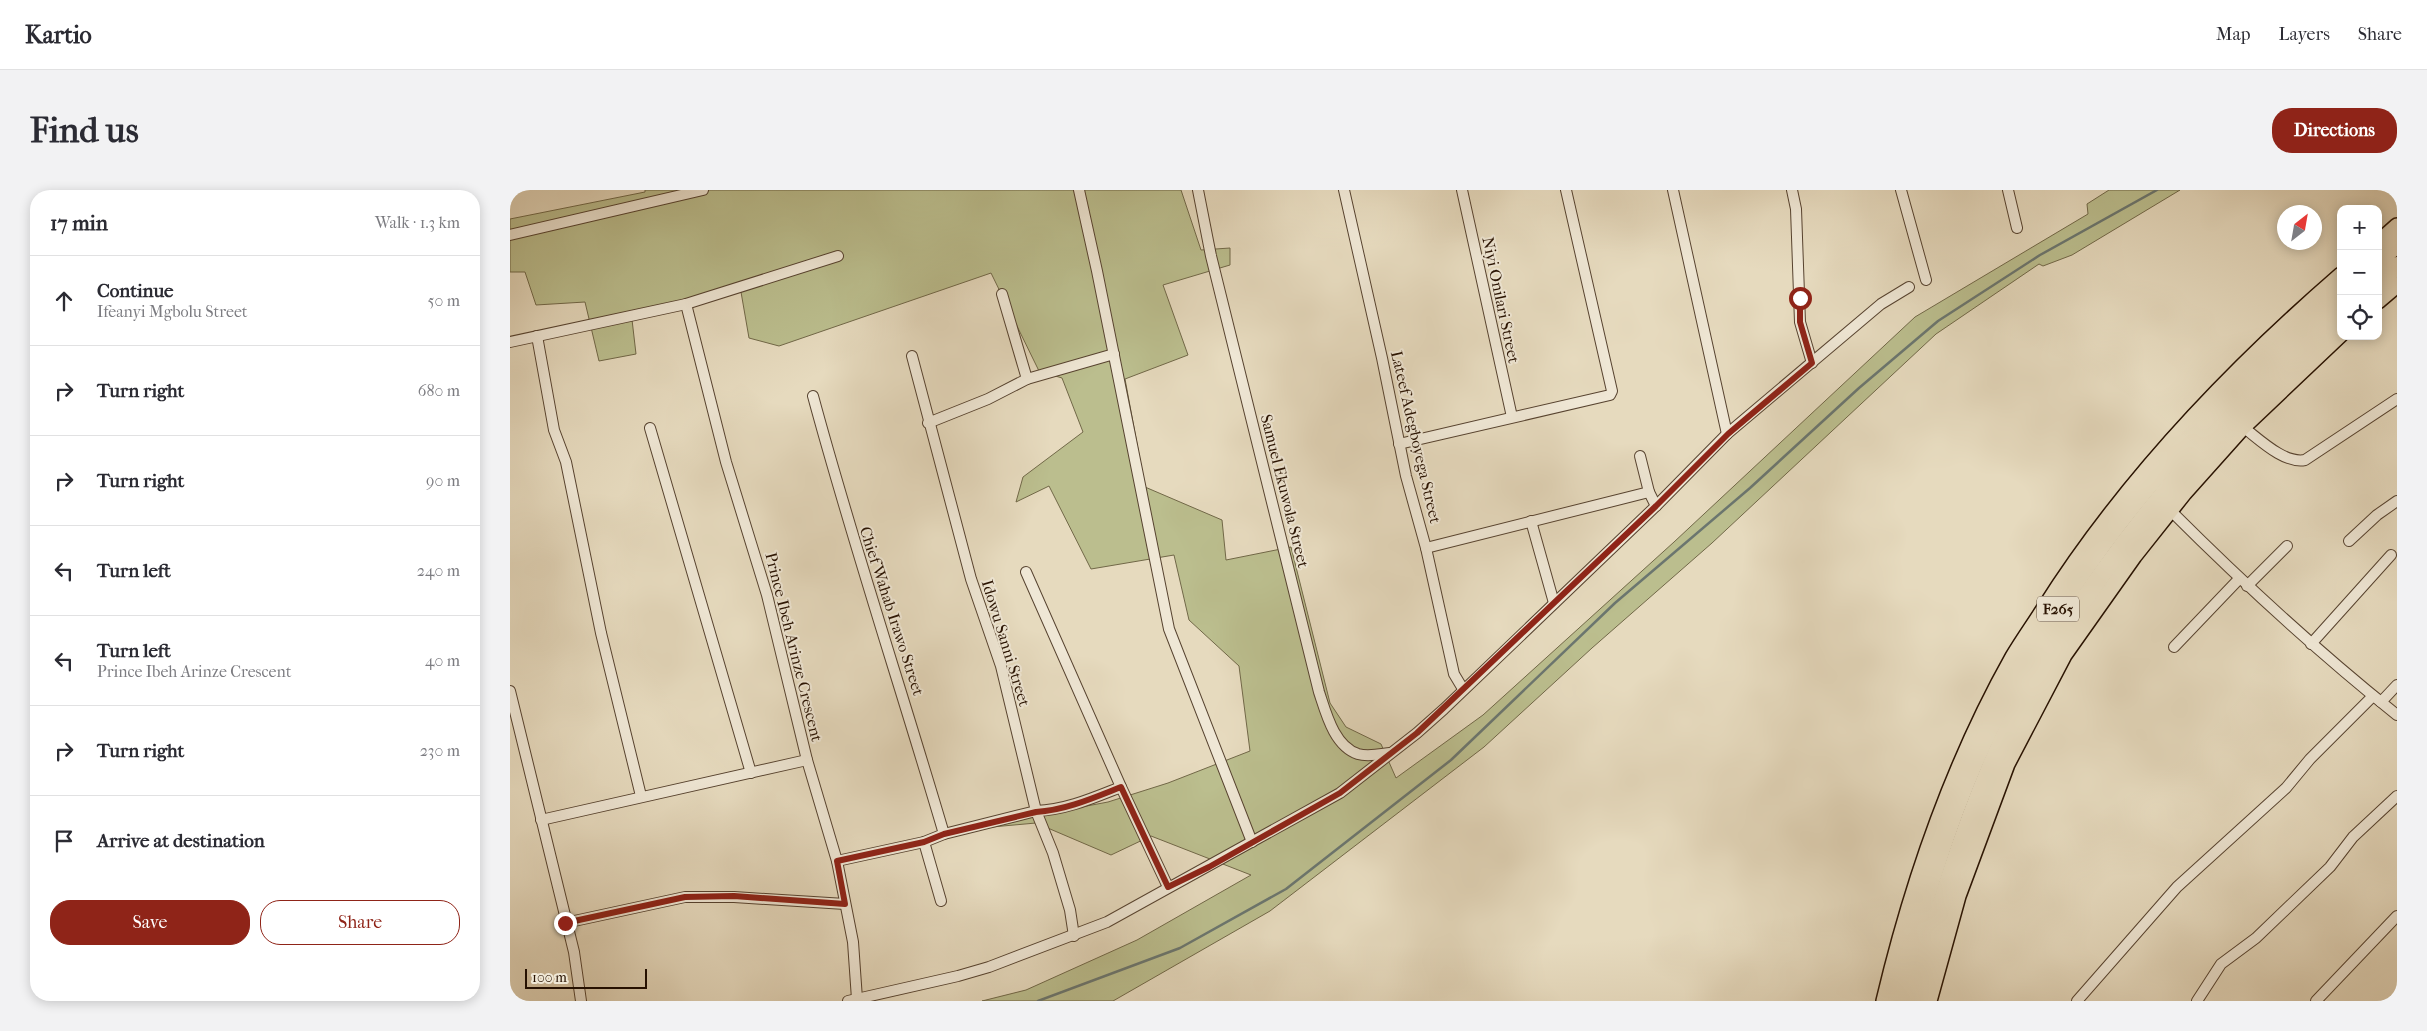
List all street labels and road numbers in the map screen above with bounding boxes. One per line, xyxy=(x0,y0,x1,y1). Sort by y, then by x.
street label: Niyi Onilari Street xyxy=(1478,235,1524,365)
street label: Lateef Adegboyega Street xyxy=(1387,349,1445,525)
street label: Samuel Ekuwola Street xyxy=(1257,412,1313,570)
street label: Chief Wahab Irawo Street xyxy=(856,524,928,698)
street label: Prince Ibeh Arinze Crescent xyxy=(761,550,827,744)
street label: Idowu Sanni Street xyxy=(978,577,1034,709)
road number: F265 xyxy=(2037,596,2079,622)

